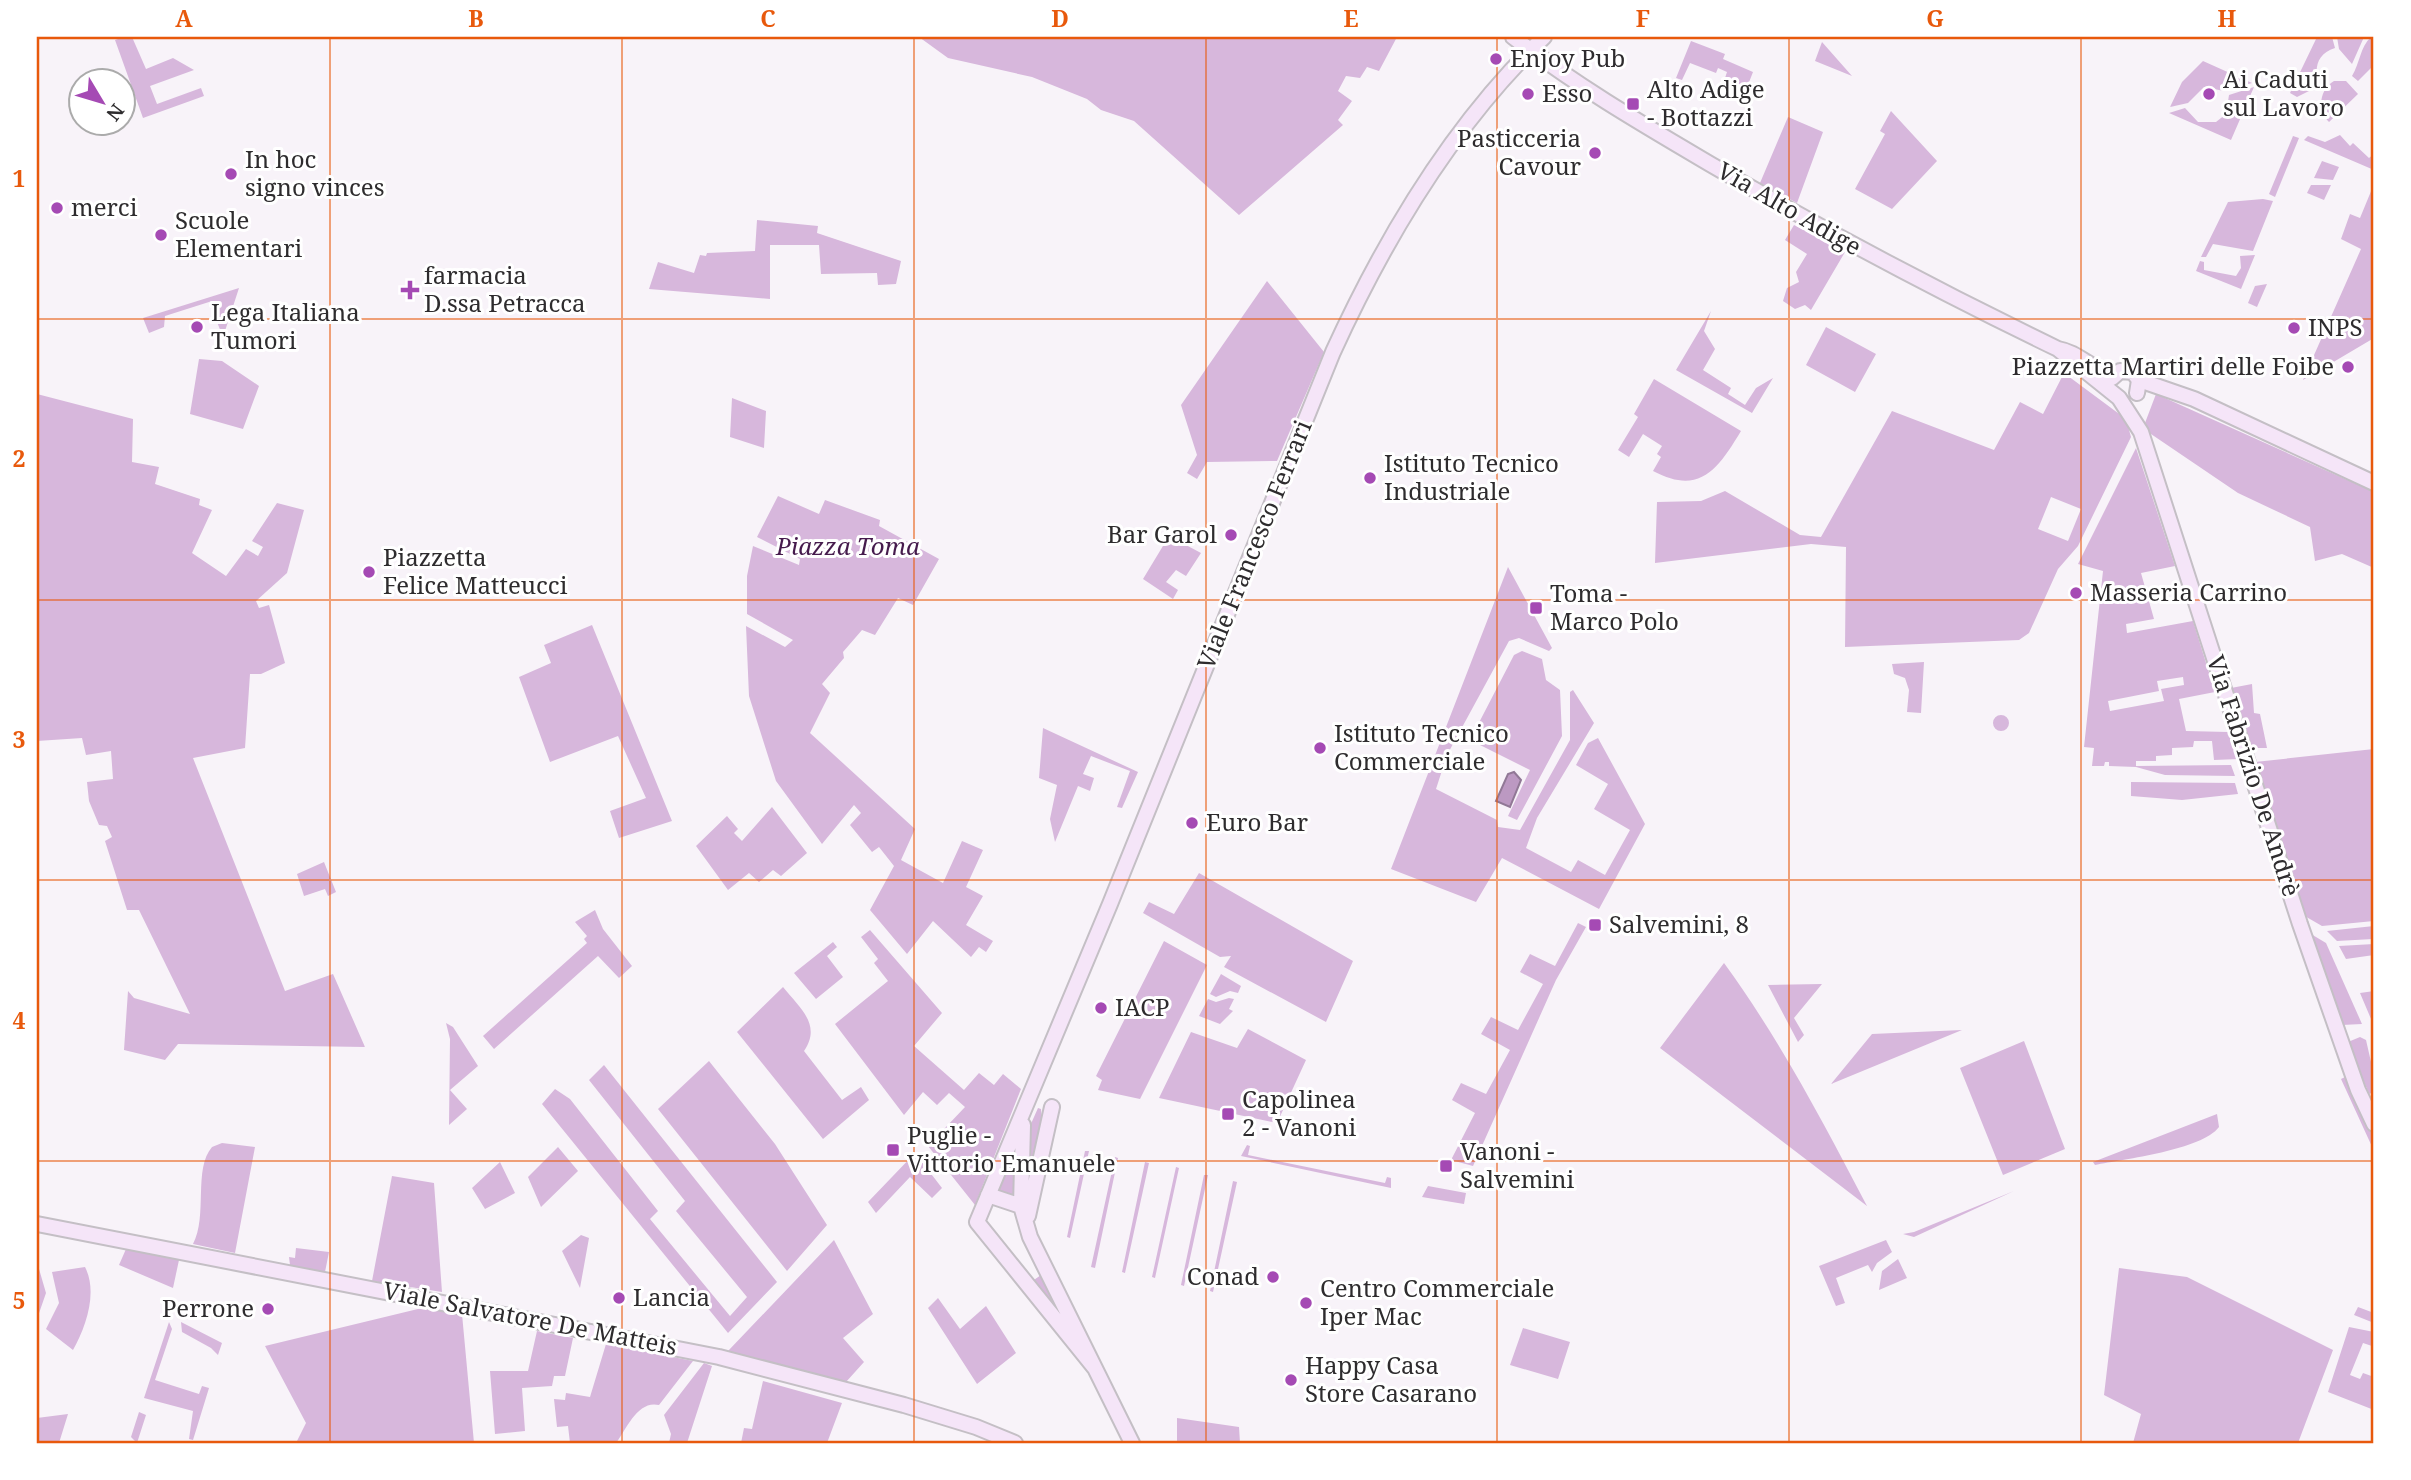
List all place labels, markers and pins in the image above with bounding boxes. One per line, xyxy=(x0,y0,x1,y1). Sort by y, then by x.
place label: Enjoy Pub xyxy=(1510,41,1625,74)
marker: Enjoy Pub xyxy=(1488,51,1504,67)
place label: Ai Caduti sul Lavoro xyxy=(2223,62,2344,123)
place label: Alto Adige - Bottazzi xyxy=(1647,72,1765,133)
place label: Esso xyxy=(1542,76,1592,109)
marker: Esso xyxy=(1520,86,1536,102)
marker: Ai Caduti sul Lavoro xyxy=(2201,86,2217,102)
marker: Alto Adige - Bottazzi xyxy=(1625,96,1641,112)
place label: Pasticceria Cavour xyxy=(1457,121,1581,182)
place label: In hoc signo vinces xyxy=(245,142,385,203)
marker: Pasticceria Cavour xyxy=(1587,145,1603,161)
marker: In hoc signo vinces xyxy=(223,166,239,182)
place label: merci xyxy=(71,190,138,223)
marker: merci xyxy=(49,200,65,216)
place label: Scuole Elementari xyxy=(175,203,302,264)
marker: Scuole Elementari xyxy=(153,227,169,243)
place label: farmacia D.ssa Petracca xyxy=(424,258,586,319)
marker: farmacia D.ssa Petracca xyxy=(402,282,418,298)
place label: Lega Italiana Tumori xyxy=(211,295,360,356)
place label: INPS xyxy=(2308,310,2363,343)
marker: Lega Italiana Tumori xyxy=(189,319,205,335)
marker: INPS xyxy=(2286,320,2302,336)
place label: Piazzetta Martiri delle Foibe xyxy=(2012,349,2334,382)
marker: Piazzetta Martiri delle Foibe xyxy=(2340,359,2356,375)
place label: Istituto Tecnico Industriale xyxy=(1384,446,1559,507)
marker: Istituto Tecnico Industriale xyxy=(1362,470,1378,486)
place label: Bar Garol xyxy=(1107,517,1218,550)
marker: Bar Garol xyxy=(1223,527,1239,543)
place label: Piazzetta Felice Matteucci xyxy=(383,540,568,601)
marker: Piazzetta Felice Matteucci xyxy=(361,564,377,580)
place label: Masseria Carrino xyxy=(2090,575,2287,608)
place label: Toma - Marco Polo xyxy=(1550,576,1679,637)
marker: Masseria Carrino xyxy=(2068,585,2084,601)
marker: Toma - Marco Polo xyxy=(1528,600,1544,616)
place label: Istituto Tecnico Commerciale xyxy=(1334,716,1509,777)
marker: Istituto Tecnico Commerciale xyxy=(1312,740,1328,756)
place label: Euro Bar xyxy=(1206,805,1308,838)
marker: Euro Bar xyxy=(1184,815,1200,831)
place label: Salvemini, 8 xyxy=(1609,907,1749,940)
marker: Salvemini, 8 xyxy=(1587,917,1603,933)
place label: IACP xyxy=(1115,990,1169,1023)
marker: IACP xyxy=(1093,1000,1109,1016)
place label: Capolinea 2 - Vanoni xyxy=(1242,1082,1356,1143)
marker: Capolinea 2 - Vanoni xyxy=(1220,1106,1236,1122)
place label: Puglie - Vittorio Emanuele xyxy=(907,1118,1116,1179)
place label: Vanoni - Salvemini xyxy=(1460,1134,1575,1195)
marker: Puglie - Vittorio Emanuele xyxy=(885,1142,901,1158)
marker: Vanoni - Salvemini xyxy=(1438,1158,1454,1174)
place label: Conad xyxy=(1187,1259,1259,1292)
marker: Conad xyxy=(1265,1269,1281,1285)
place label: Centro Commerciale Iper Mac xyxy=(1320,1271,1554,1332)
place label: Lancia xyxy=(633,1280,710,1313)
marker: Lancia xyxy=(611,1290,627,1306)
place label: Perrone xyxy=(162,1291,254,1324)
marker: Centro Commerciale Iper Mac xyxy=(1298,1295,1314,1311)
marker: Perrone xyxy=(260,1301,276,1317)
place label: Happy Casa Store Casarano xyxy=(1305,1348,1477,1409)
marker: Happy Casa Store Casarano xyxy=(1283,1372,1299,1388)

